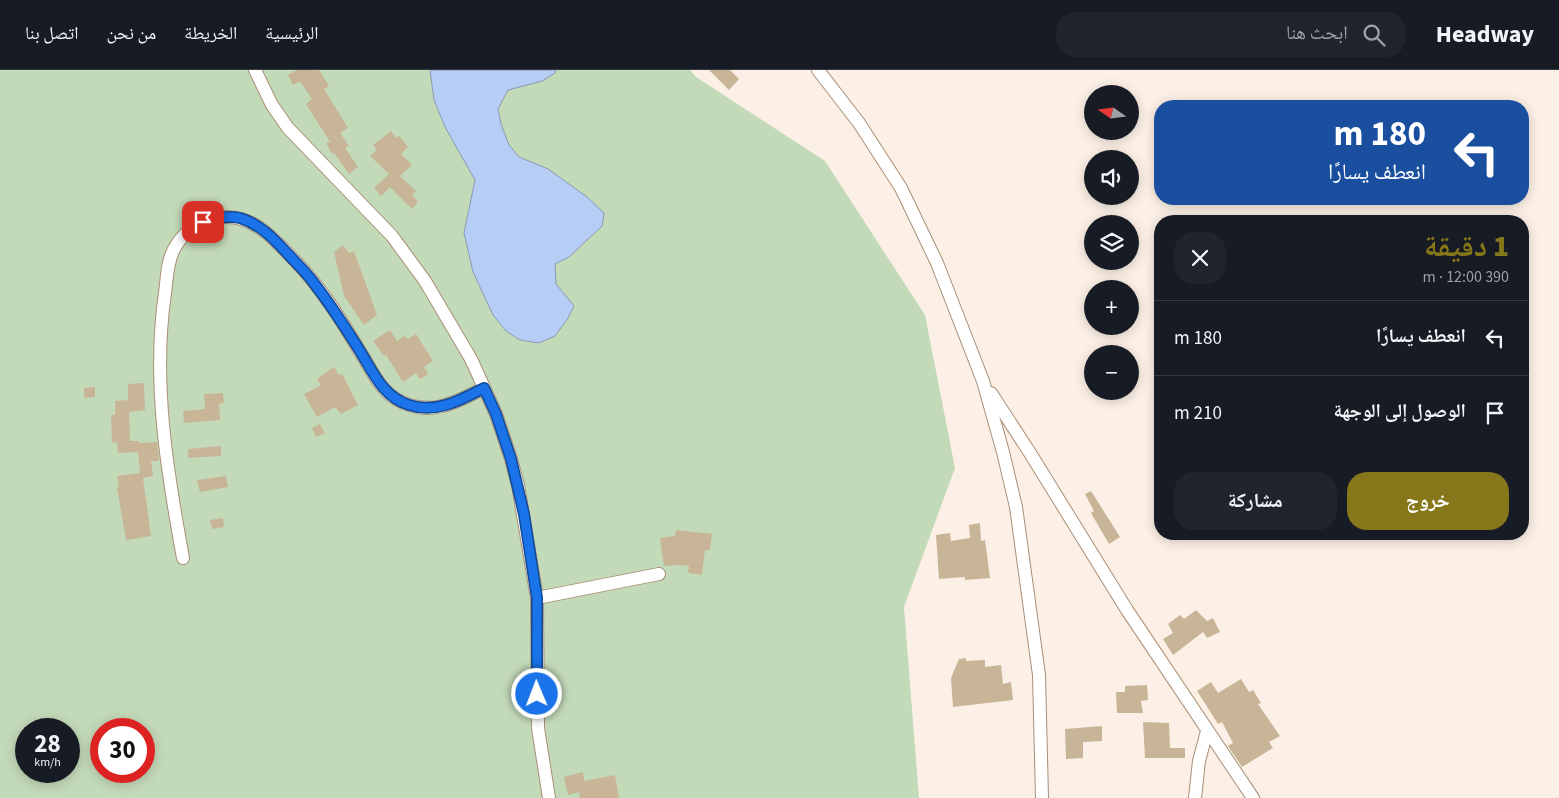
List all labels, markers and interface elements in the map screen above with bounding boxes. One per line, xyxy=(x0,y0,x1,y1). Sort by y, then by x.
search box xyxy=(1056,12,1406,57)
text: Headway xyxy=(1436,17,1534,52)
text: ابحث هنا xyxy=(1286,20,1348,47)
text: اتصل بنا xyxy=(25,21,78,46)
text: من نحن xyxy=(106,21,156,46)
text: الخريطة xyxy=(184,21,237,46)
text: الرئيسية xyxy=(265,21,319,46)
icon: search xyxy=(1360,21,1388,49)
north arrow xyxy=(1084,85,1139,140)
map controls xyxy=(1084,85,1139,400)
text: 180 m xyxy=(1334,109,1426,159)
icon: left xyxy=(1444,120,1509,185)
button: sound xyxy=(1084,150,1139,205)
text: انعطف يسارًا xyxy=(1328,156,1426,188)
pin xyxy=(182,201,224,243)
icon: arrive xyxy=(189,208,217,236)
button: layers xyxy=(1084,215,1139,270)
text: 1 دقيقة xyxy=(1424,225,1509,268)
button: close xyxy=(1174,232,1226,284)
text: 390 m · 12:00 xyxy=(1422,266,1509,288)
button: + xyxy=(1084,280,1139,335)
text: انعطف يسارًا xyxy=(1376,323,1466,350)
icon: left xyxy=(1481,324,1509,352)
text: 180 m xyxy=(1174,325,1222,352)
button: − xyxy=(1084,345,1139,400)
text: الوصول إلى الوجهة xyxy=(1333,398,1466,425)
icon: arrive xyxy=(1481,399,1509,427)
text: 210 m xyxy=(1174,400,1222,427)
button: مشاركة xyxy=(1174,472,1337,530)
button: خروج xyxy=(1347,472,1509,530)
position arrow xyxy=(510,667,562,719)
speed limit sign: 30 xyxy=(90,718,155,783)
text: 28 xyxy=(34,726,61,762)
text: km/h xyxy=(34,754,61,771)

